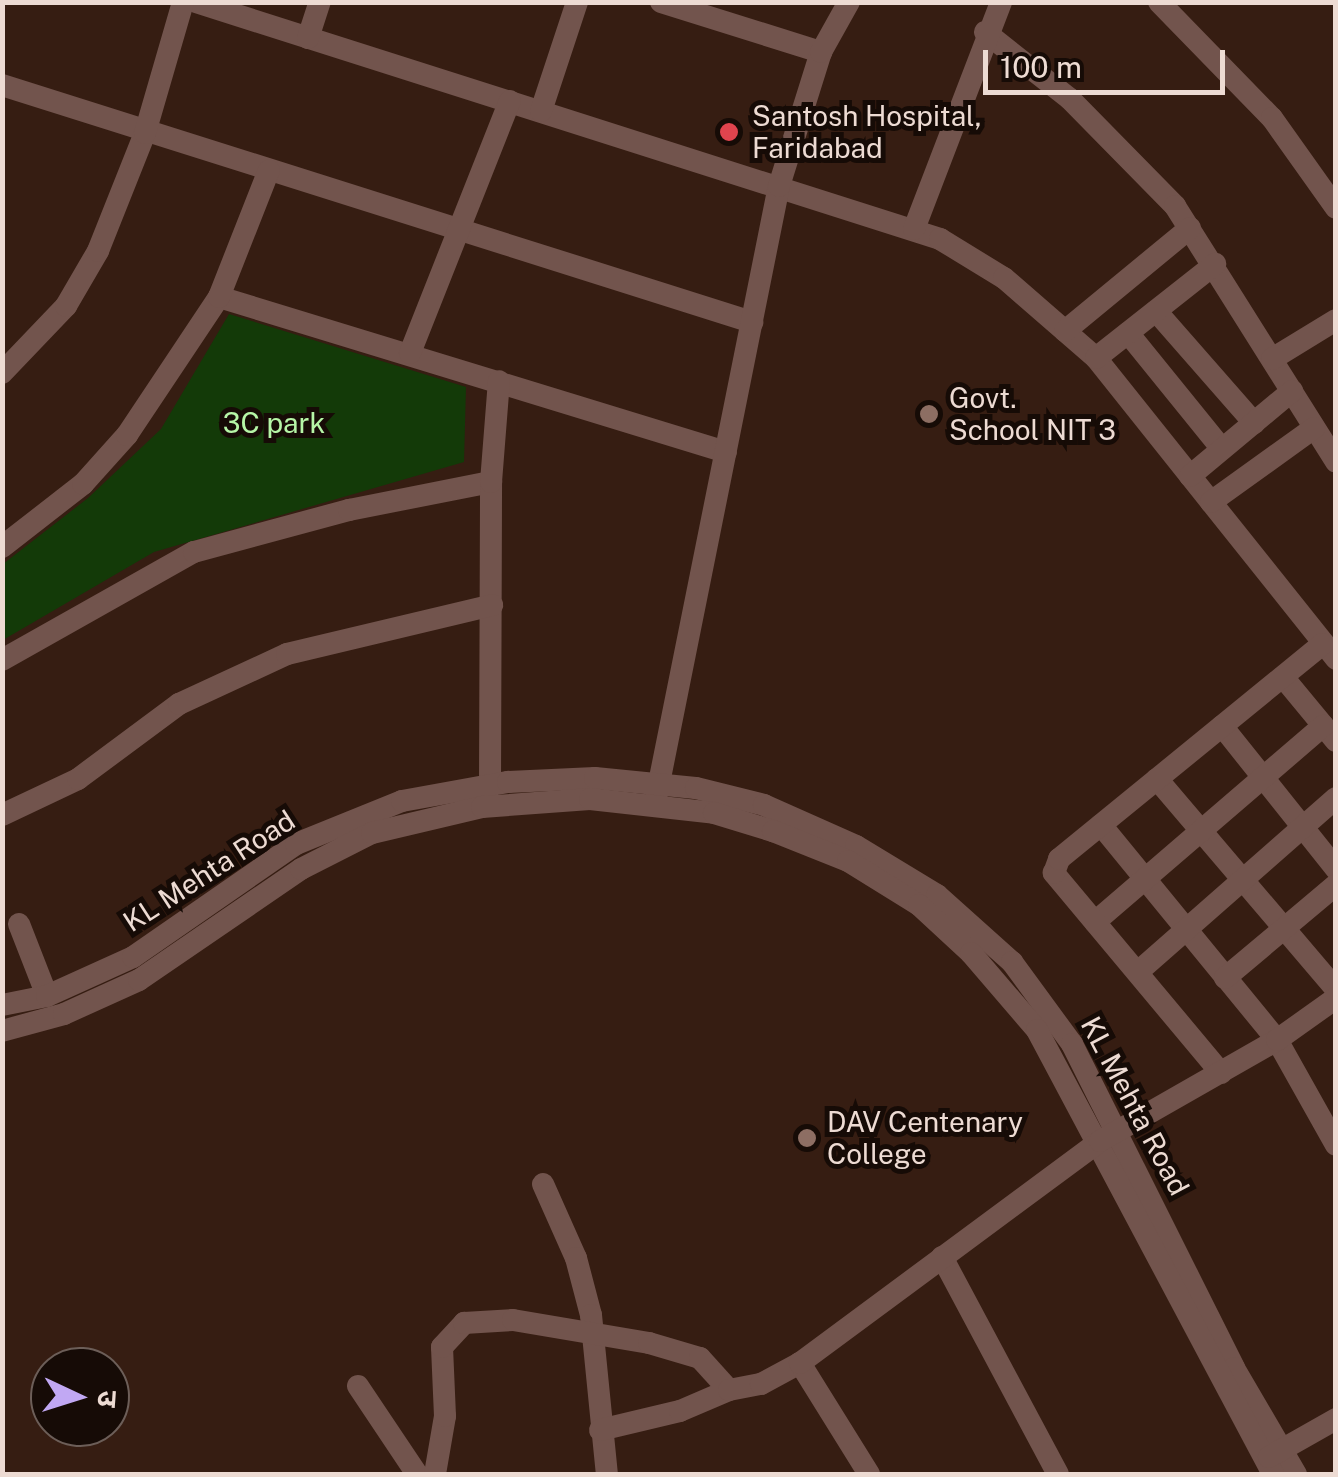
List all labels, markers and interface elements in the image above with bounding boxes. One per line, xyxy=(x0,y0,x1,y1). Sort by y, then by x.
scale bar xyxy=(988,30,1230,92)
text: 100 m xyxy=(1000,49,1082,85)
place label: Santosh Hospital, Faridabad xyxy=(752,99,982,165)
marker: Santosh Hospital, Faridabad xyxy=(716,119,742,145)
place label: Govt. School NIT 3 xyxy=(949,381,1116,447)
marker: Govt. School NIT 3 xyxy=(918,403,940,425)
park label: 3C park xyxy=(223,406,325,440)
street label: KL Mehta Road xyxy=(117,803,301,939)
street label: KL Mehta Road xyxy=(1074,1011,1196,1201)
place label: DAV Centenary College xyxy=(827,1105,1023,1171)
marker: DAV Centenary College xyxy=(796,1127,818,1149)
north arrow xyxy=(30,1347,130,1447)
text: उ xyxy=(91,1390,125,1408)

